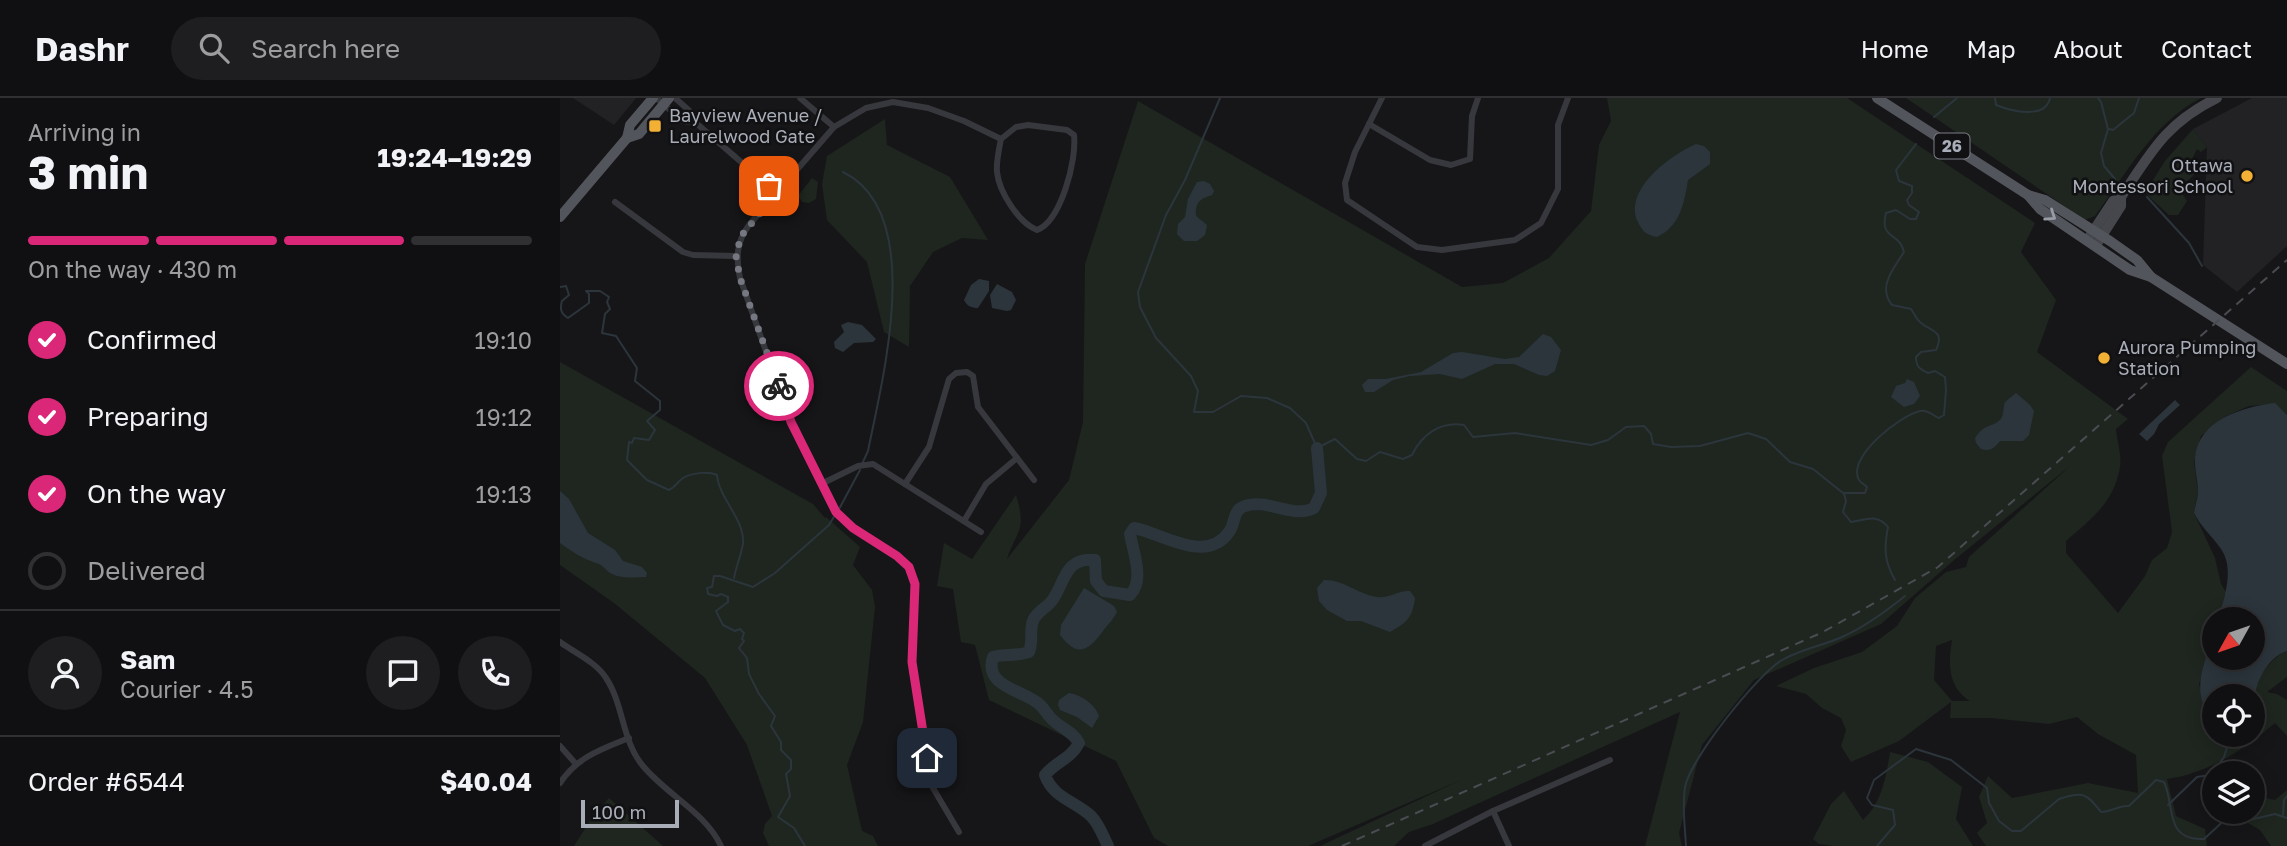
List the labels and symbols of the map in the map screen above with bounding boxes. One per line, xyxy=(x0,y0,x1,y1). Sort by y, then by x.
place label: Bayview Avenue / Laurelwood Gate xyxy=(669,104,822,147)
marker: Bayview Avenue / Laurelwood Gate xyxy=(647,118,663,134)
road number: 26 xyxy=(1934,134,1970,158)
place label: Ottawa Montessori School xyxy=(2072,154,2233,197)
pin xyxy=(739,156,799,216)
marker: Ottawa Montessori School xyxy=(2239,168,2255,184)
one-way arrow xyxy=(2043,208,2056,221)
place label: Aurora Pumping Station xyxy=(2118,336,2256,379)
marker: Aurora Pumping Station xyxy=(2096,350,2112,366)
courier xyxy=(744,351,814,421)
north arrow xyxy=(2202,607,2264,670)
pin xyxy=(897,728,957,788)
scale bar xyxy=(581,797,679,829)

